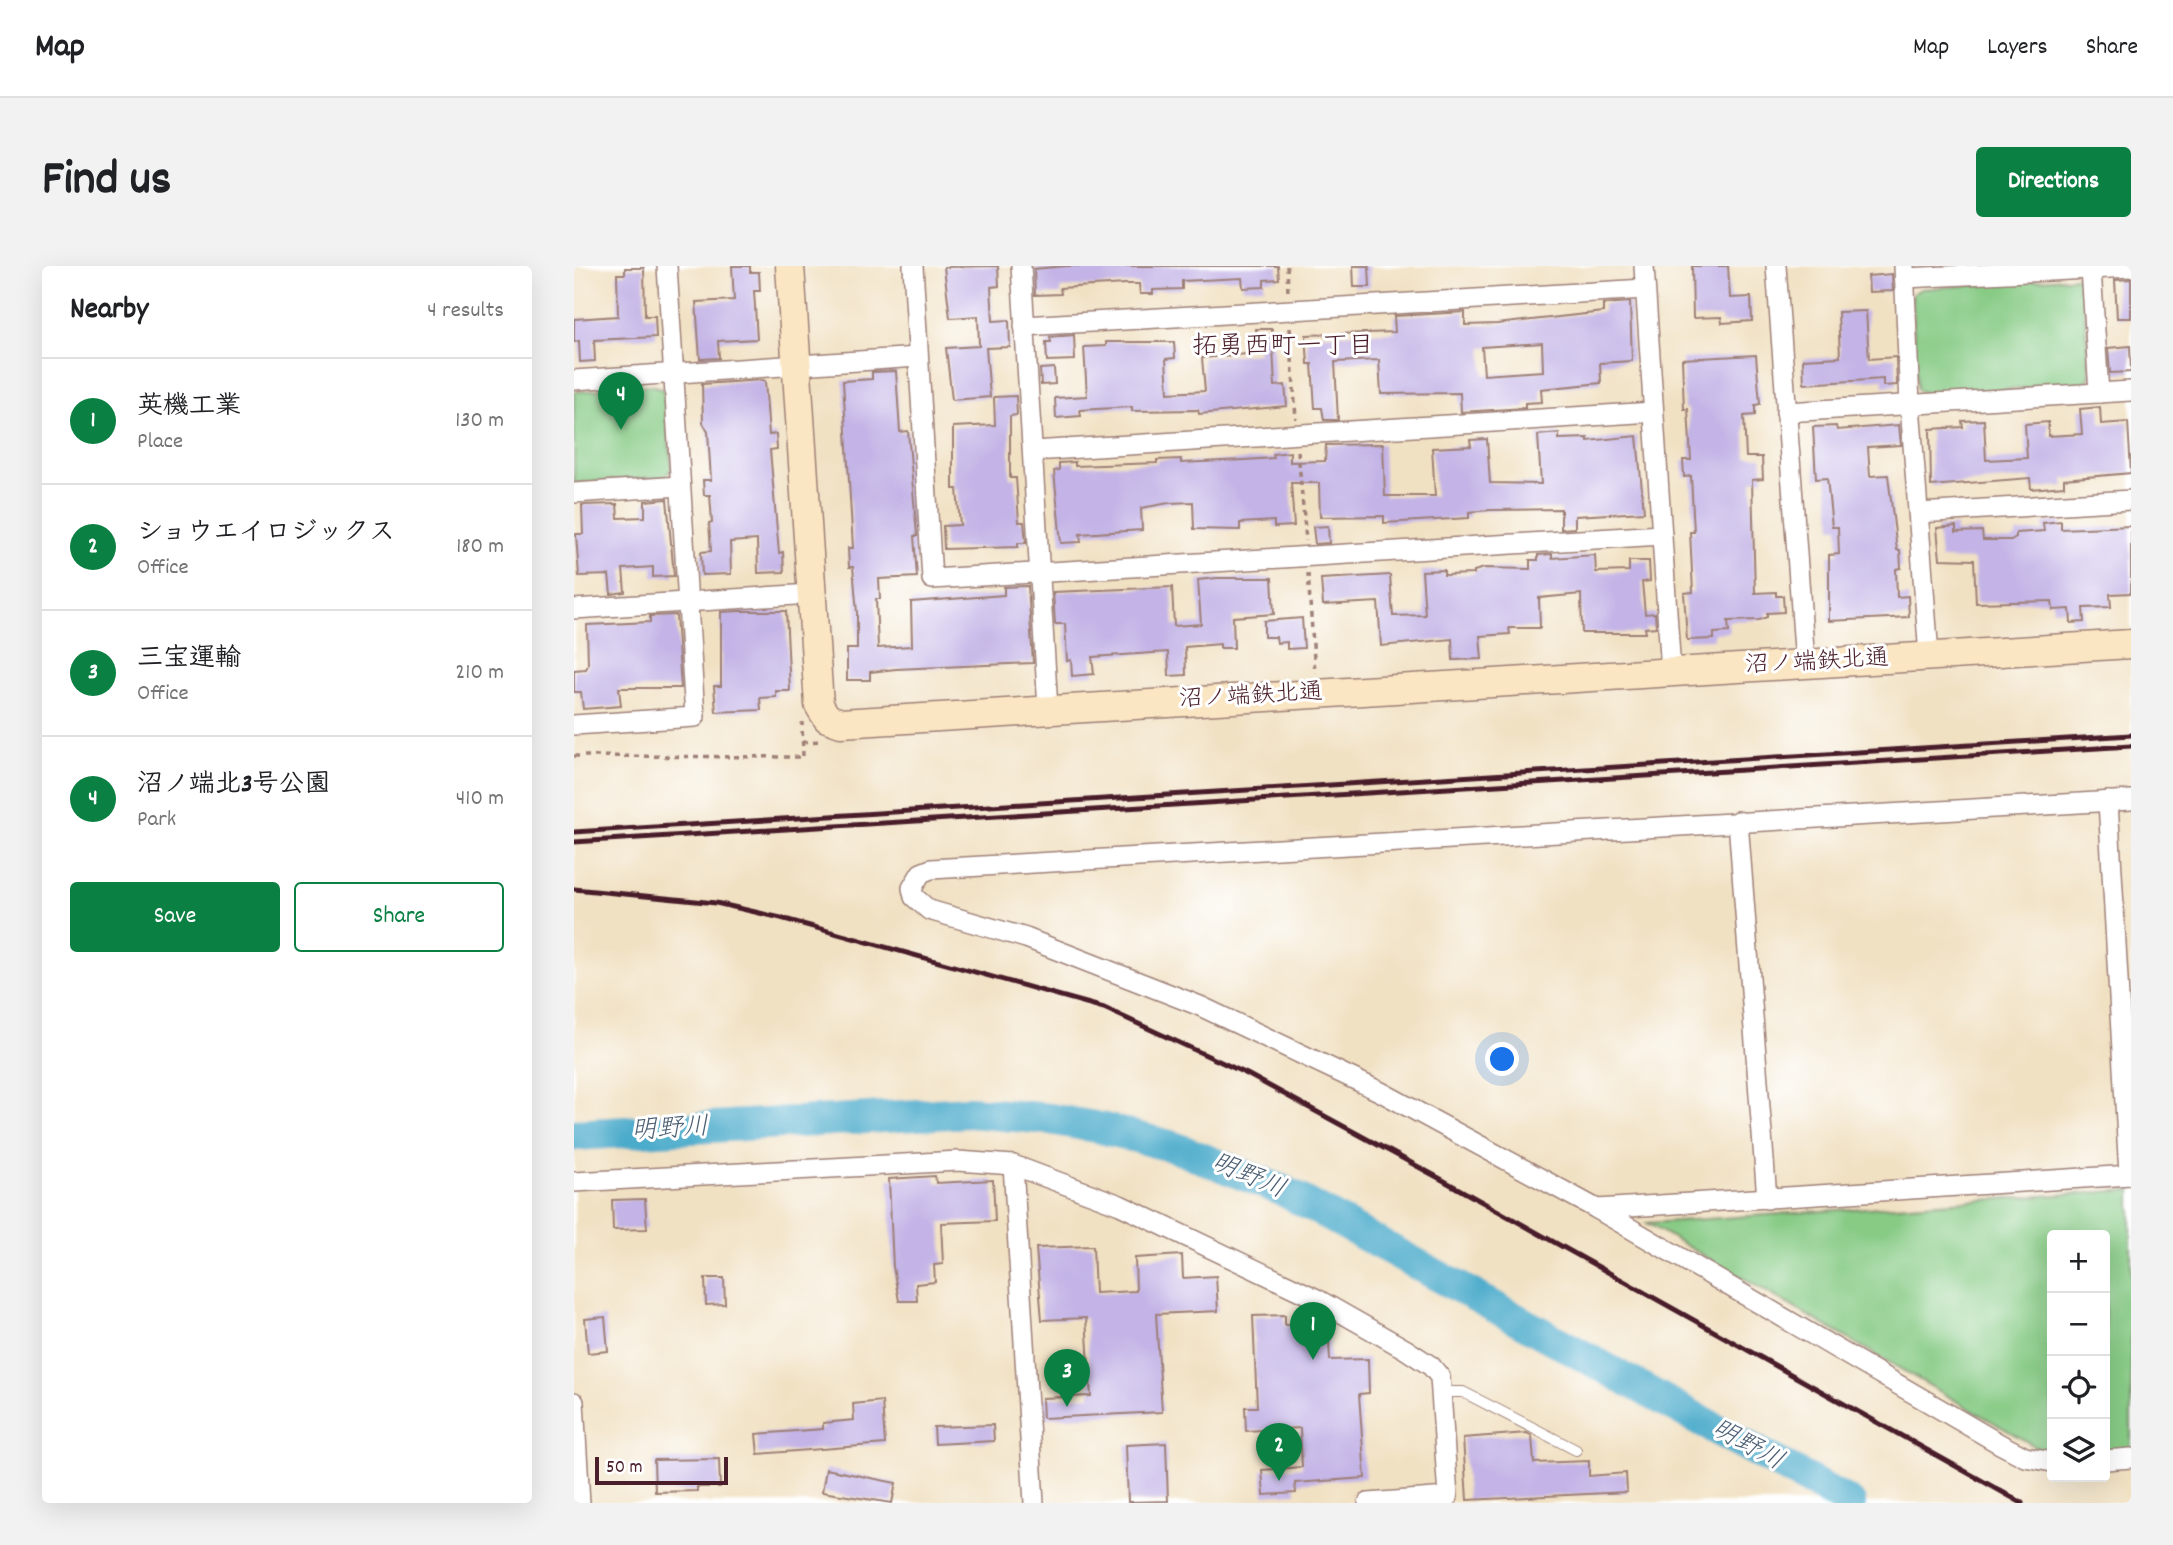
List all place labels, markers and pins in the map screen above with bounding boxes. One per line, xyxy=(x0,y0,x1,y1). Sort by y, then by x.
pin: 4 xyxy=(598,372,644,430)
pin: 1 xyxy=(1290,1302,1336,1360)
pin: 3 xyxy=(1044,1349,1090,1407)
pin: 2 xyxy=(1256,1423,1302,1481)

